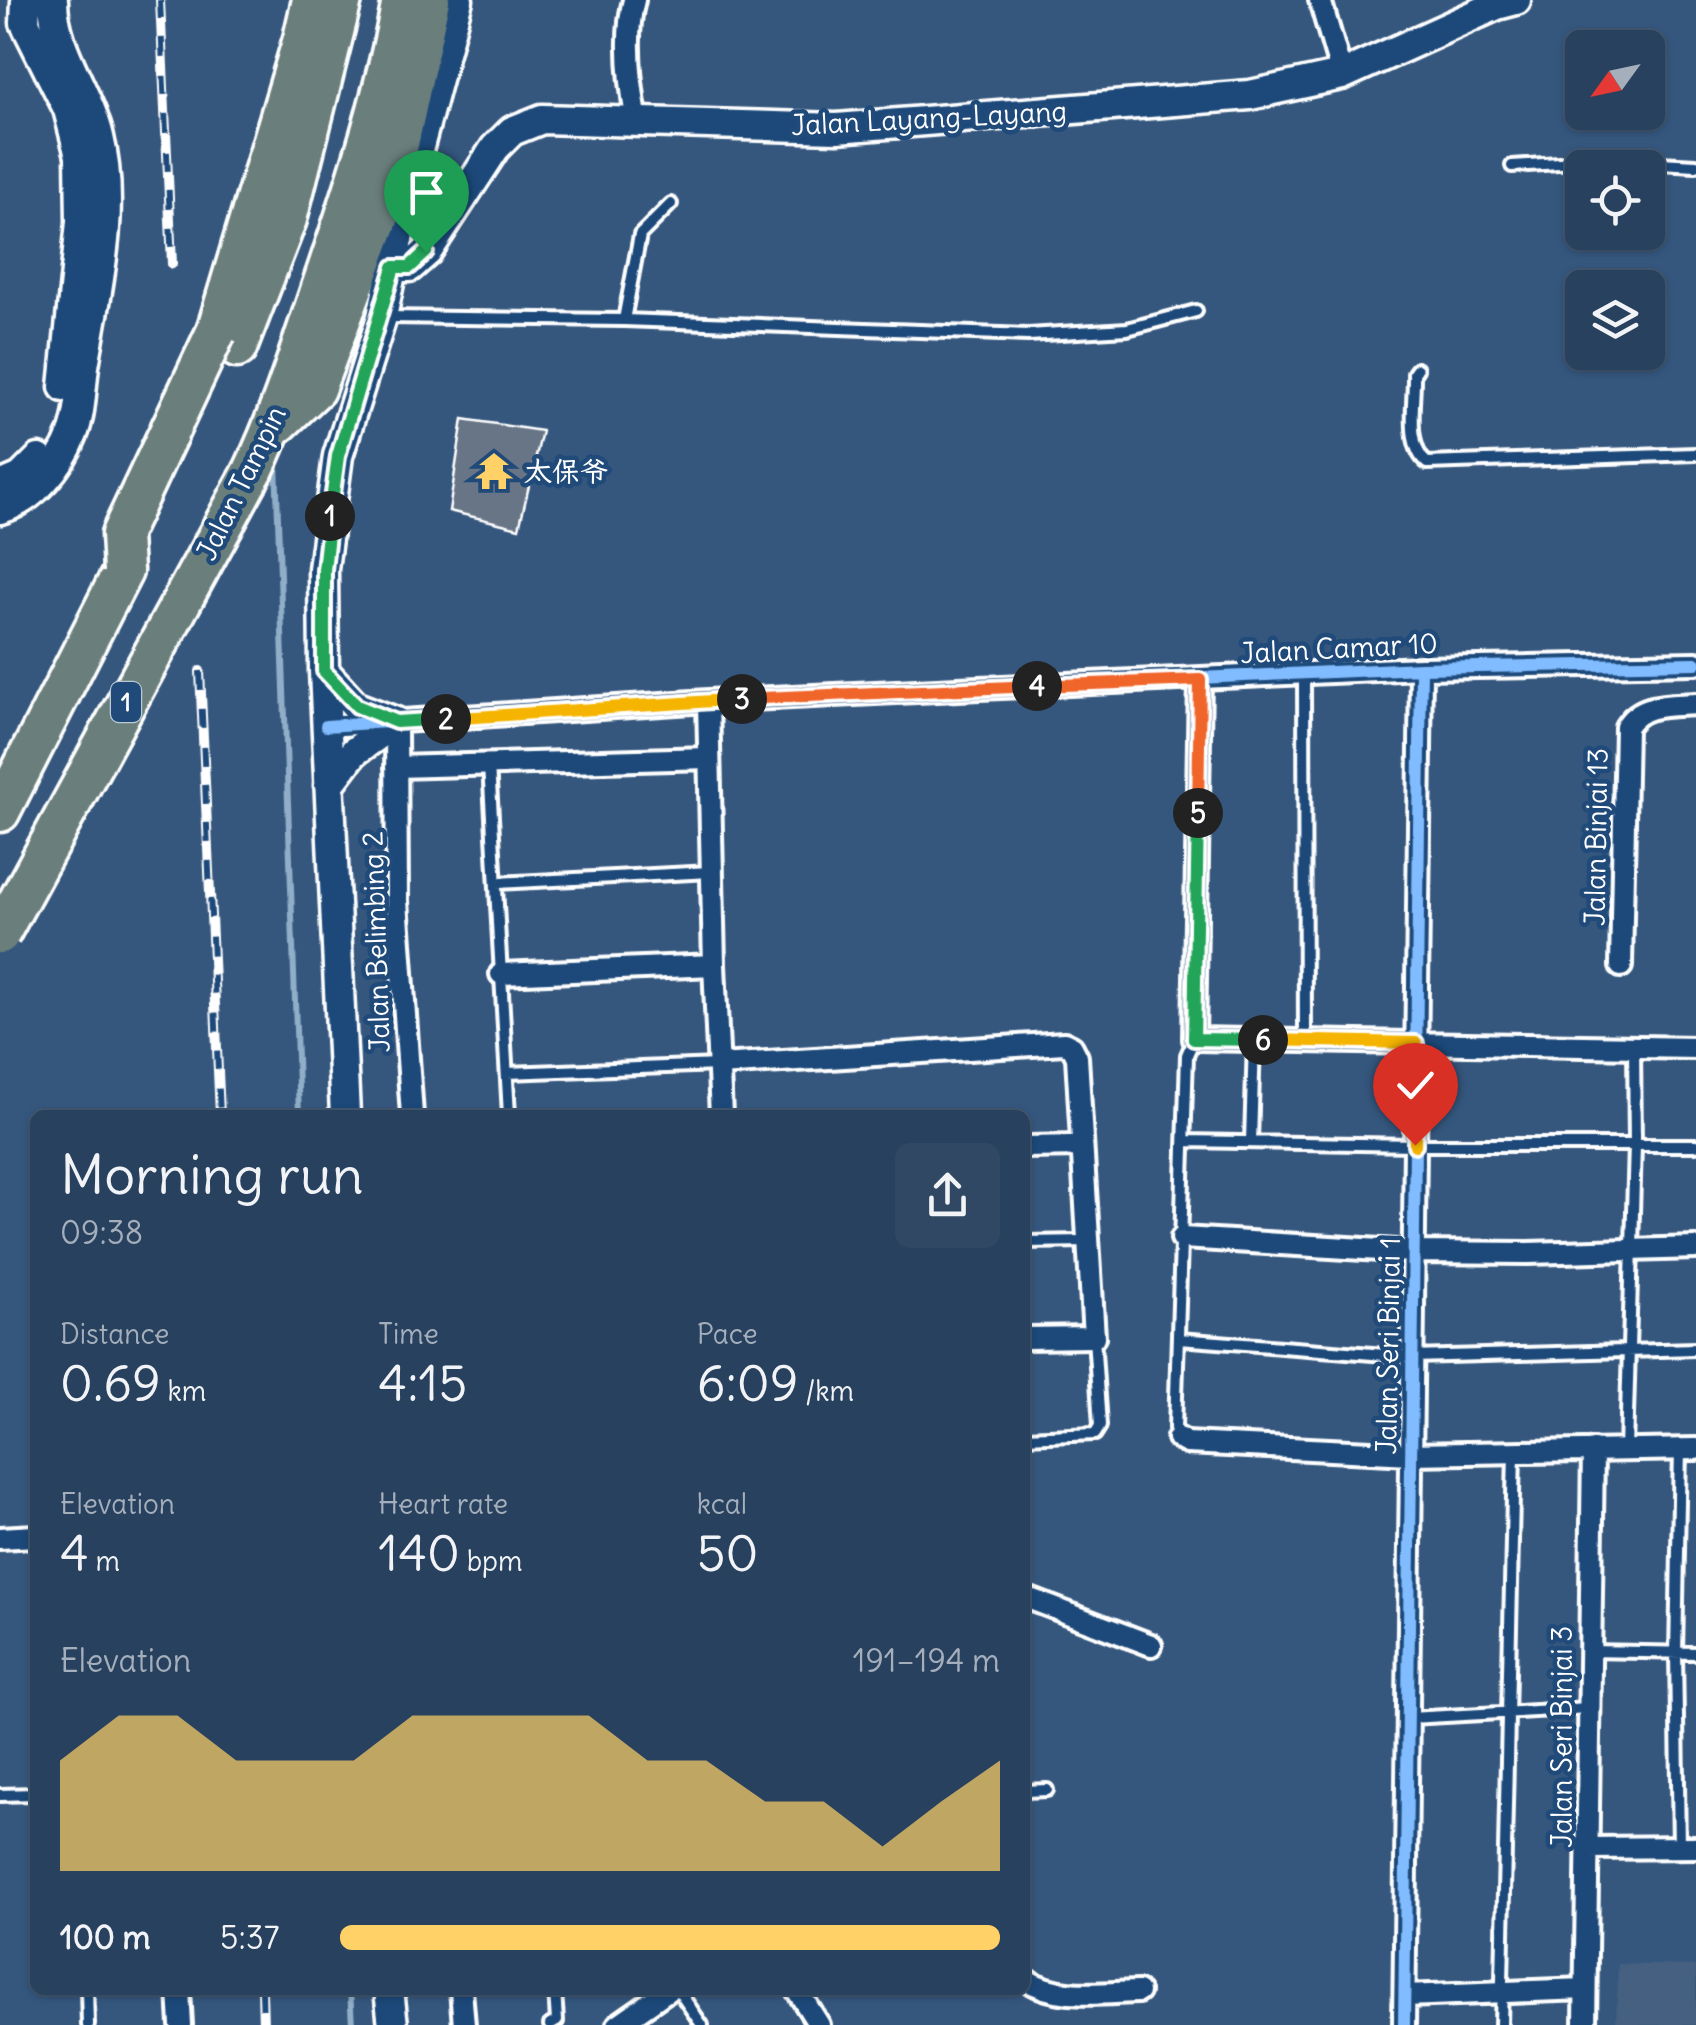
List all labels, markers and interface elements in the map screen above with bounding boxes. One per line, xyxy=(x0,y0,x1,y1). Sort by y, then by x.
north arrow xyxy=(1565,30,1665,130)
map controls xyxy=(1565,30,1665,370)
street label: Jalan Layang-Layang xyxy=(790,93,1068,143)
pin xyxy=(384,150,469,253)
button: locate xyxy=(1565,150,1665,250)
icon: arrive xyxy=(399,165,454,220)
button: layers xyxy=(1565,270,1665,370)
street label: Jalan Tampin xyxy=(188,400,294,566)
temple icon: 太保爷 xyxy=(473,450,515,492)
place label: 太保爷 xyxy=(524,453,608,489)
pin: 1 xyxy=(305,491,355,541)
text: 1 xyxy=(324,498,336,534)
street label: Jalan Camar 10 xyxy=(1239,625,1439,671)
pin: 4 xyxy=(1012,661,1062,711)
text: 4 xyxy=(1029,668,1045,704)
pin: 3 xyxy=(717,674,767,724)
text: 3 xyxy=(734,681,750,717)
road number: 1 xyxy=(111,682,141,722)
pin: 2 xyxy=(421,694,471,744)
text: 2 xyxy=(438,701,454,737)
street label: Jalan Binjai 13 xyxy=(1576,748,1616,926)
pin: 5 xyxy=(1173,788,1223,838)
text: 5 xyxy=(1190,795,1206,831)
street label: Jalan Belimbing 2 xyxy=(354,831,398,1053)
pin: 6 xyxy=(1238,1015,1288,1065)
text: 6 xyxy=(1255,1022,1271,1058)
pin xyxy=(1373,1043,1458,1146)
icon: check xyxy=(1388,1058,1443,1113)
text: Morning run xyxy=(60,1140,364,1209)
button: share xyxy=(895,1143,1000,1248)
text: 09:38 xyxy=(60,1212,143,1253)
street label: Jalan Seri Binjai 1 xyxy=(1368,1237,1408,1455)
text: Distance xyxy=(60,1316,169,1352)
text: Time xyxy=(378,1316,439,1352)
text: Pace xyxy=(697,1316,758,1352)
text: 0.69 xyxy=(60,1352,161,1415)
text: 4:15 xyxy=(378,1352,467,1415)
text: 6:09 xyxy=(697,1352,798,1415)
text: km xyxy=(161,1373,206,1409)
text: /km xyxy=(798,1373,854,1409)
text: Elevation xyxy=(60,1486,175,1522)
text: Heart rate xyxy=(378,1486,508,1522)
text: kcal xyxy=(697,1486,747,1522)
text: 4 xyxy=(60,1522,89,1585)
text: 140 xyxy=(378,1522,460,1585)
text: 50 xyxy=(697,1522,758,1585)
text: m xyxy=(89,1543,120,1579)
text: bpm xyxy=(460,1543,523,1579)
street label: Jalan Seri Binjai 3 xyxy=(1544,1626,1580,1848)
text: Elevation xyxy=(60,1640,191,1681)
text: 191–194 m xyxy=(853,1640,1000,1681)
text: 100 m xyxy=(60,1917,151,1958)
text: 5:37 xyxy=(220,1917,280,1958)

